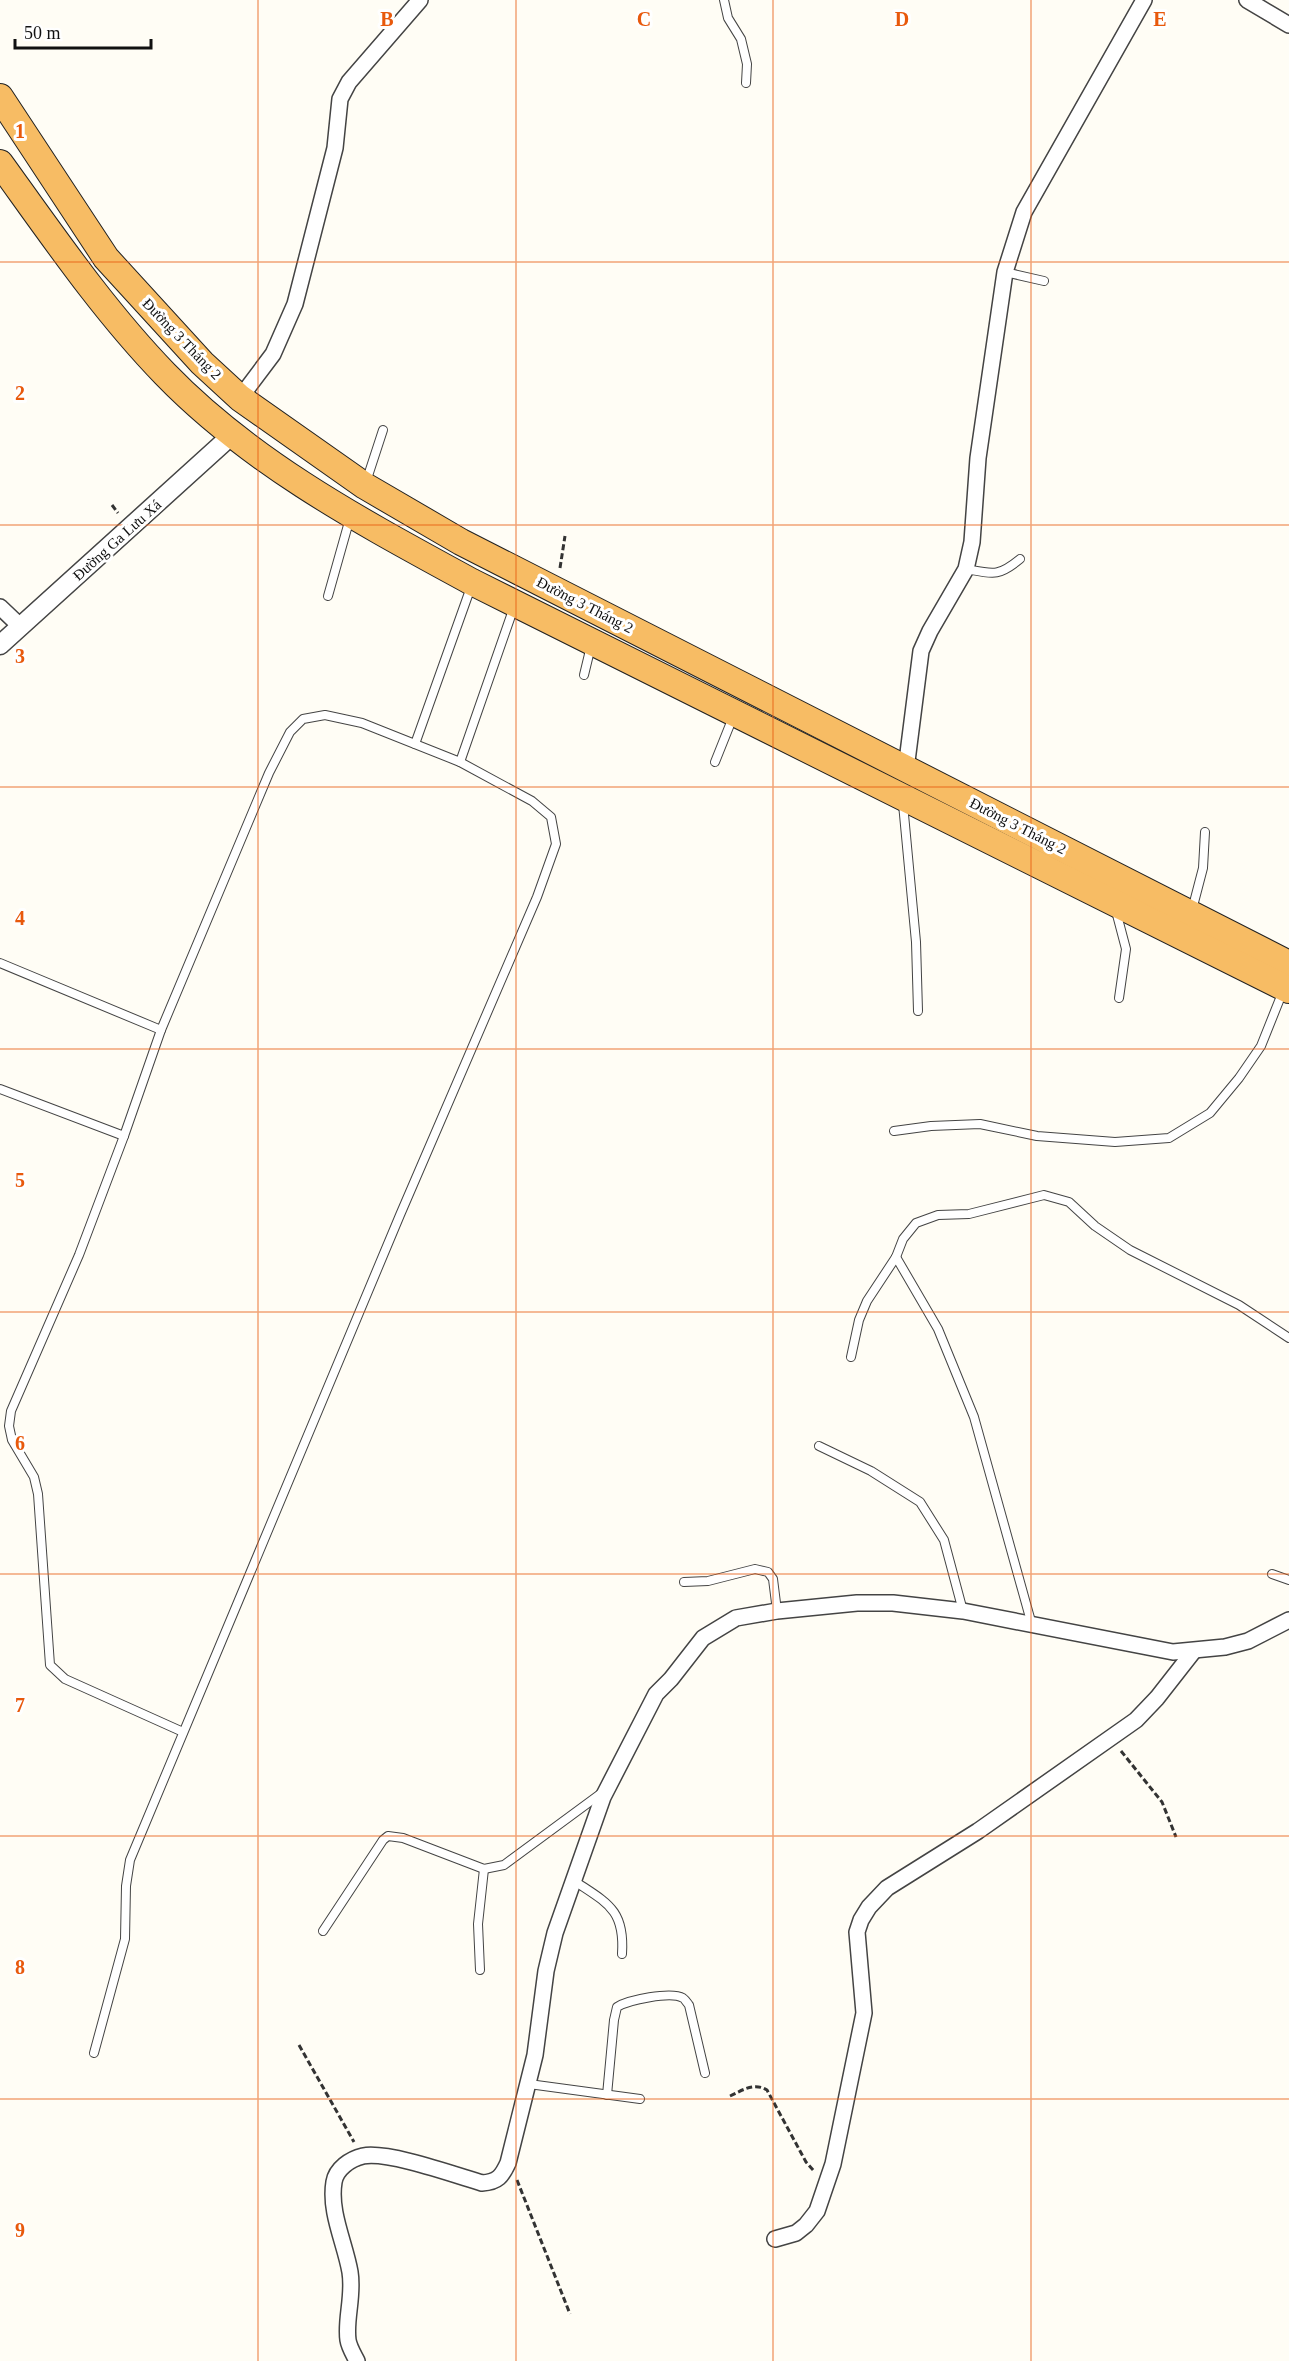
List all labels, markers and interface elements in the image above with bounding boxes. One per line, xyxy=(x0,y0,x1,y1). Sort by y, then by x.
text: B xyxy=(380,8,394,30)
text: C xyxy=(637,8,651,30)
text: D xyxy=(895,8,909,30)
text: E xyxy=(1153,8,1167,30)
scale bar xyxy=(15,12,152,50)
text: 50 m xyxy=(24,23,61,43)
text: 1 xyxy=(15,120,25,142)
street label: Đường 3 Tháng 2 xyxy=(139,295,225,383)
text: 2 xyxy=(15,382,25,404)
street label: Đường Ga Lưu Xá xyxy=(70,496,165,584)
street label: Đường 3 Tháng 2 xyxy=(534,574,636,636)
text: 3 xyxy=(15,645,25,667)
street label: Đường 3 Tháng 2 xyxy=(967,795,1069,857)
text: 4 xyxy=(15,907,25,929)
text: 5 xyxy=(15,1169,25,1191)
text: 6 xyxy=(15,1432,25,1454)
text: 7 xyxy=(15,1694,25,1716)
text: 8 xyxy=(15,1956,25,1978)
text: 9 xyxy=(15,2219,25,2241)

